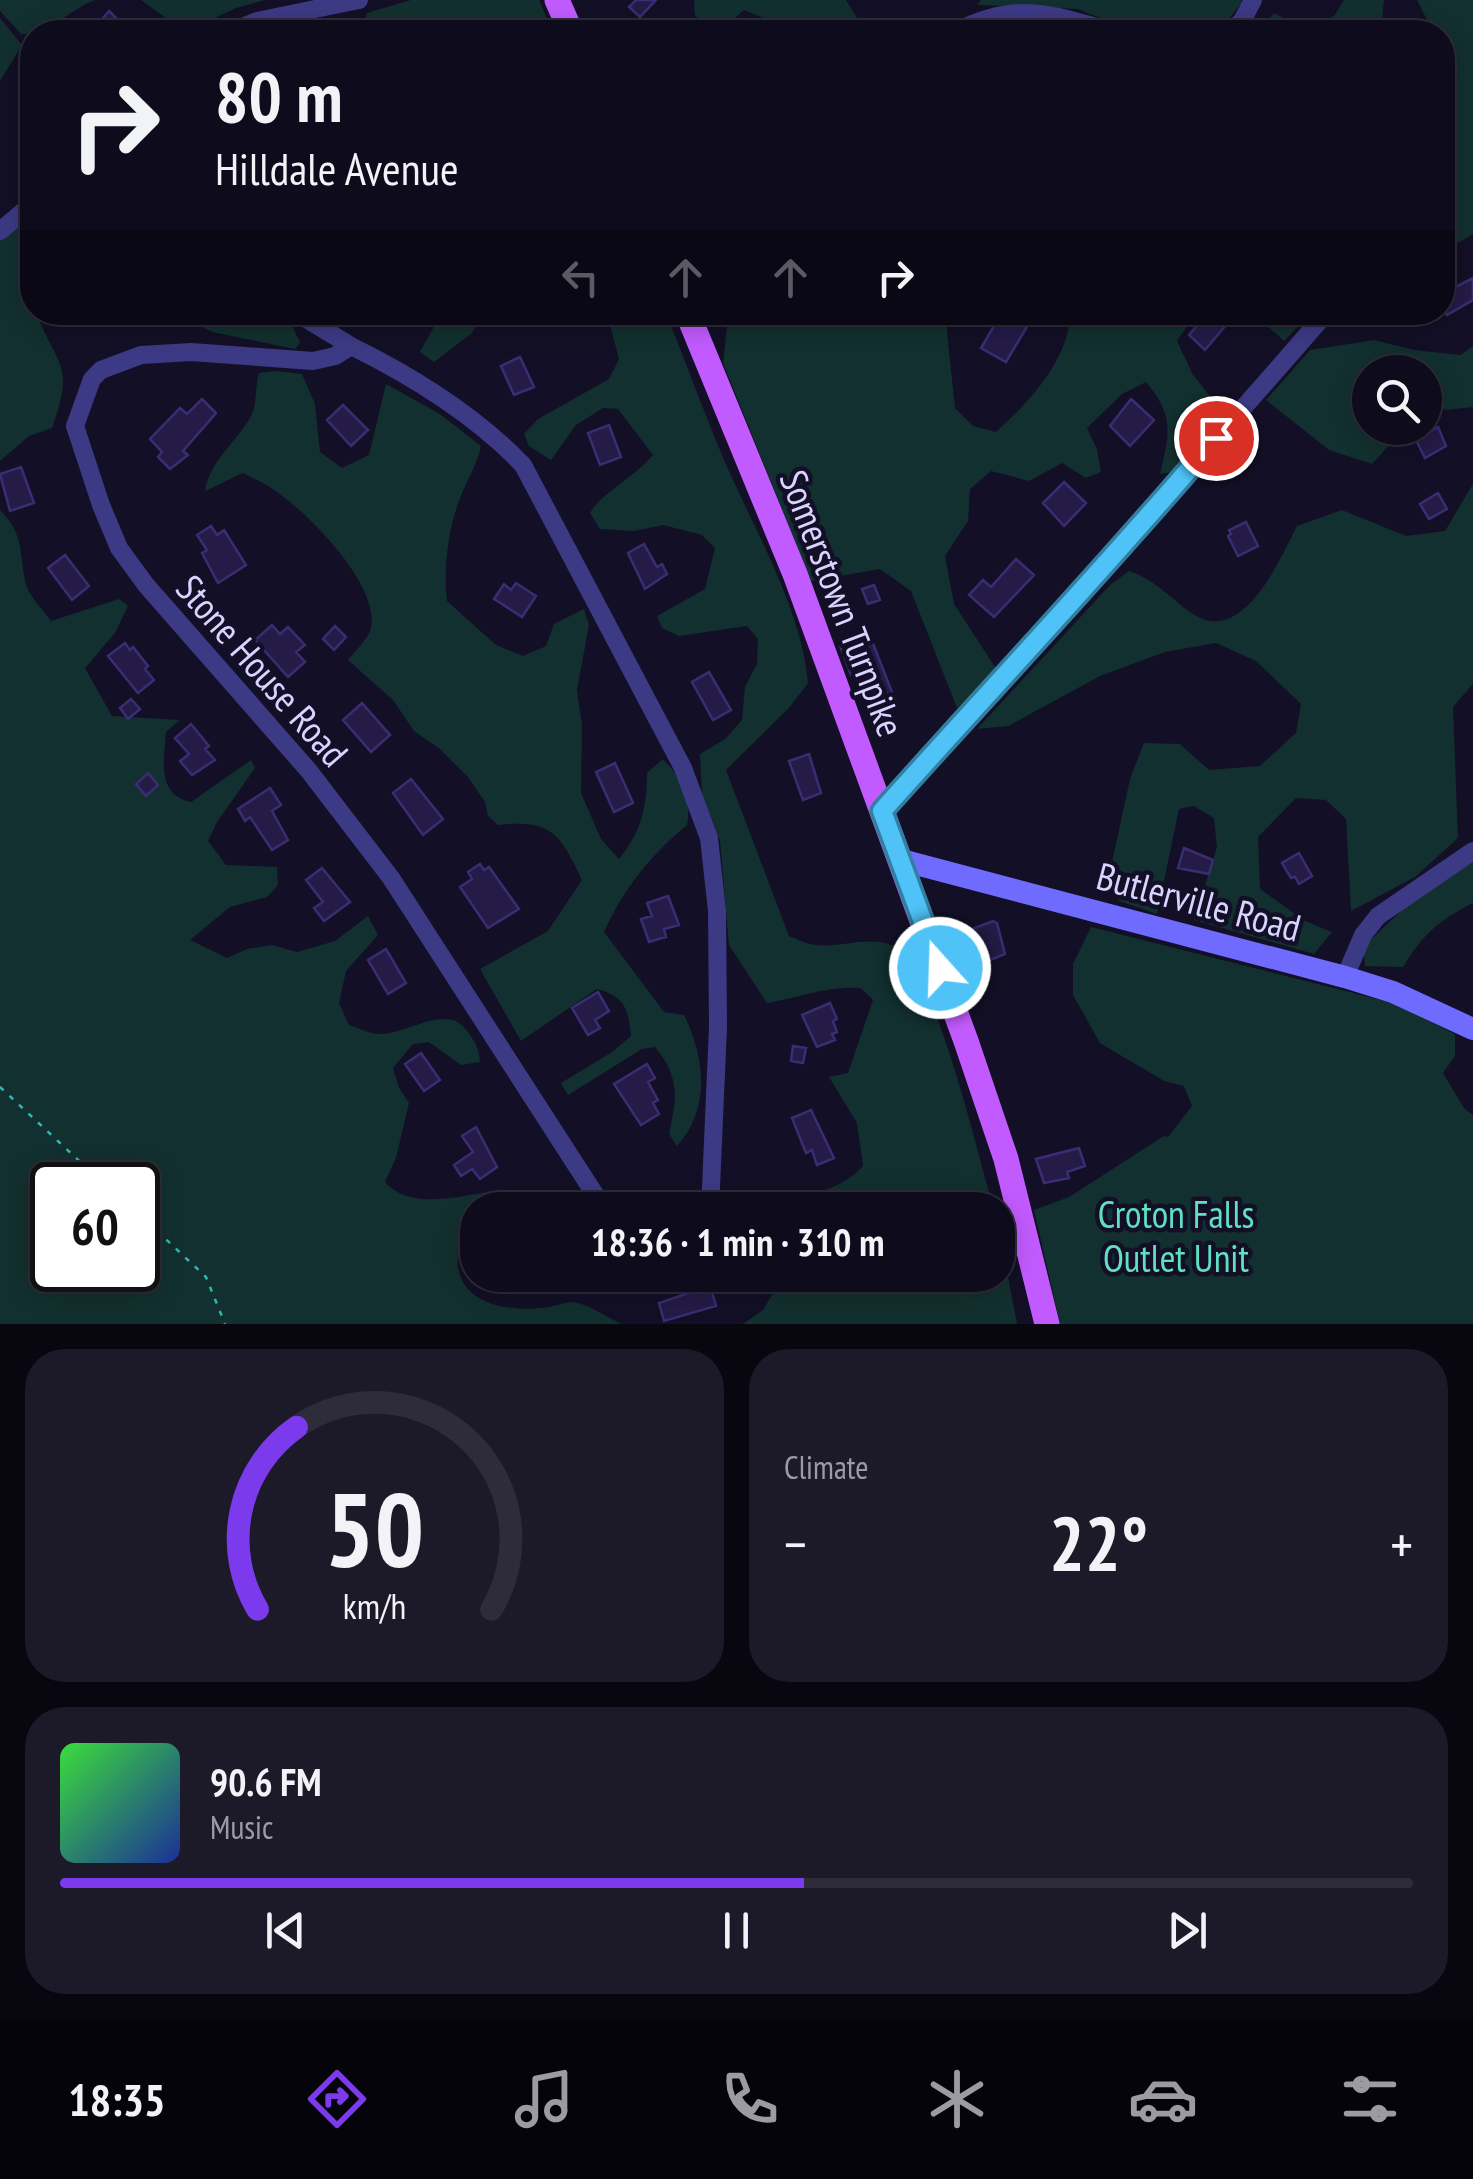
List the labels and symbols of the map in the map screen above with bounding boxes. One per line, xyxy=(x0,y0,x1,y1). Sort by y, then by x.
pin xyxy=(1174,396,1259,481)
street label: Somerstown Turnpike xyxy=(770,463,916,743)
street label: Stone House Road xyxy=(166,564,360,776)
street label: Butlerville Road xyxy=(1092,850,1306,952)
position arrow xyxy=(888,916,992,1020)
speed limit sign: 60 xyxy=(30,1162,160,1292)
park label: Croton Falls Outlet Unit xyxy=(1098,1189,1254,1282)

